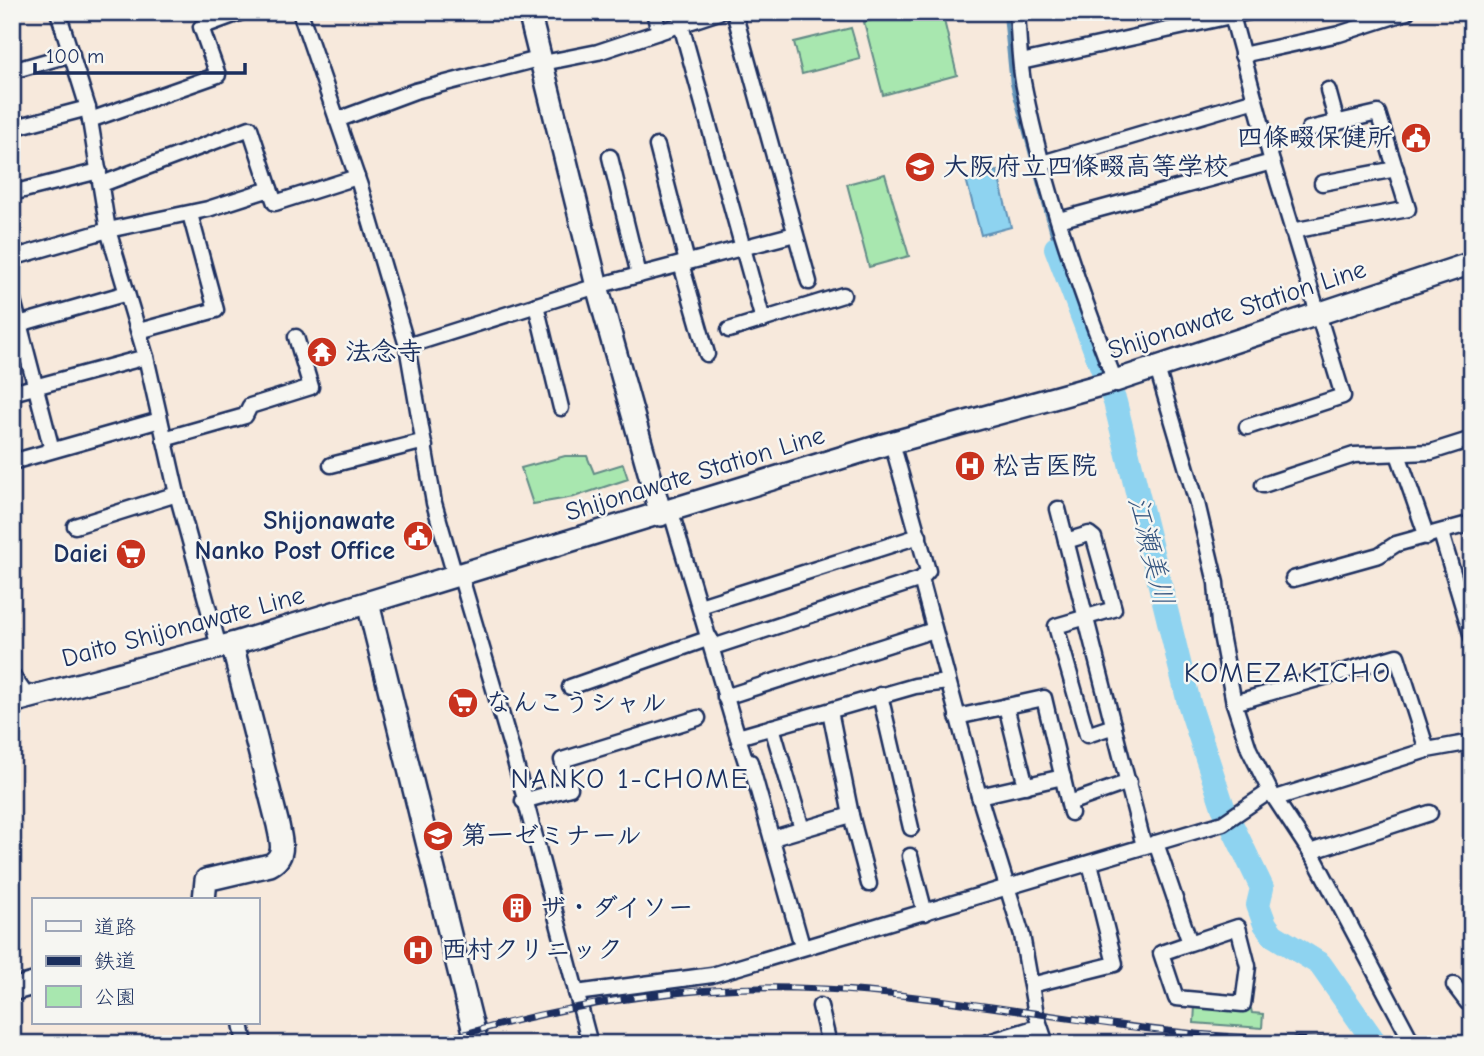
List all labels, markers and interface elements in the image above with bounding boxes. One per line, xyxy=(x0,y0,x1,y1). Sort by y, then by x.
scale bar xyxy=(35,32,245,76)
text: 100 m xyxy=(46,44,104,68)
public building icon: 四條畷保健所 xyxy=(1399,121,1433,155)
place label: 四條畷保健所 xyxy=(1237,123,1393,153)
school or university icon: 大阪府立四條畷高等学校 xyxy=(903,150,937,184)
place label: 大阪府立四條畷高等学校 xyxy=(943,152,1229,182)
street label: Shijonawate Station Line xyxy=(1104,254,1370,366)
temple icon: 法念寺 xyxy=(305,335,339,369)
place label: 法念寺 xyxy=(345,337,423,367)
street label: Shijonawate Station Line xyxy=(562,420,828,528)
hospital icon: 松吉医院 xyxy=(953,449,987,483)
place label: 松吉医院 xyxy=(993,451,1097,481)
water label: 江瀬美川 xyxy=(1122,493,1180,609)
place label: Shijonawate Nanko Post Office xyxy=(195,506,395,566)
public building icon: Shijonawate Nanko Post Office xyxy=(401,519,435,553)
supermarket icon: Daiei xyxy=(114,537,148,571)
place label: Daiei xyxy=(53,539,108,569)
street label: Daito Shijonawate Line xyxy=(58,580,308,674)
district label: KOMEZAKICHO xyxy=(1184,657,1392,689)
supermarket icon: なんこうシャル xyxy=(446,686,480,720)
place label: なんこうシャル xyxy=(486,688,667,718)
district label: NANKO 1-CHOME xyxy=(510,763,750,795)
school or university icon: 第一ゼミナール xyxy=(421,819,455,853)
place label: 第一ゼミナール xyxy=(461,821,642,851)
building icon: ザ・ダイソー xyxy=(500,891,534,925)
place label: ザ・ダイソー xyxy=(540,893,693,923)
legend xyxy=(32,898,259,1024)
text: 道路 xyxy=(94,915,136,939)
hospital icon: 西村クリニック xyxy=(401,933,435,967)
place label: 西村クリニック xyxy=(441,935,623,965)
text: 鉄道 xyxy=(94,949,136,973)
text: 公園 xyxy=(94,985,136,1009)

